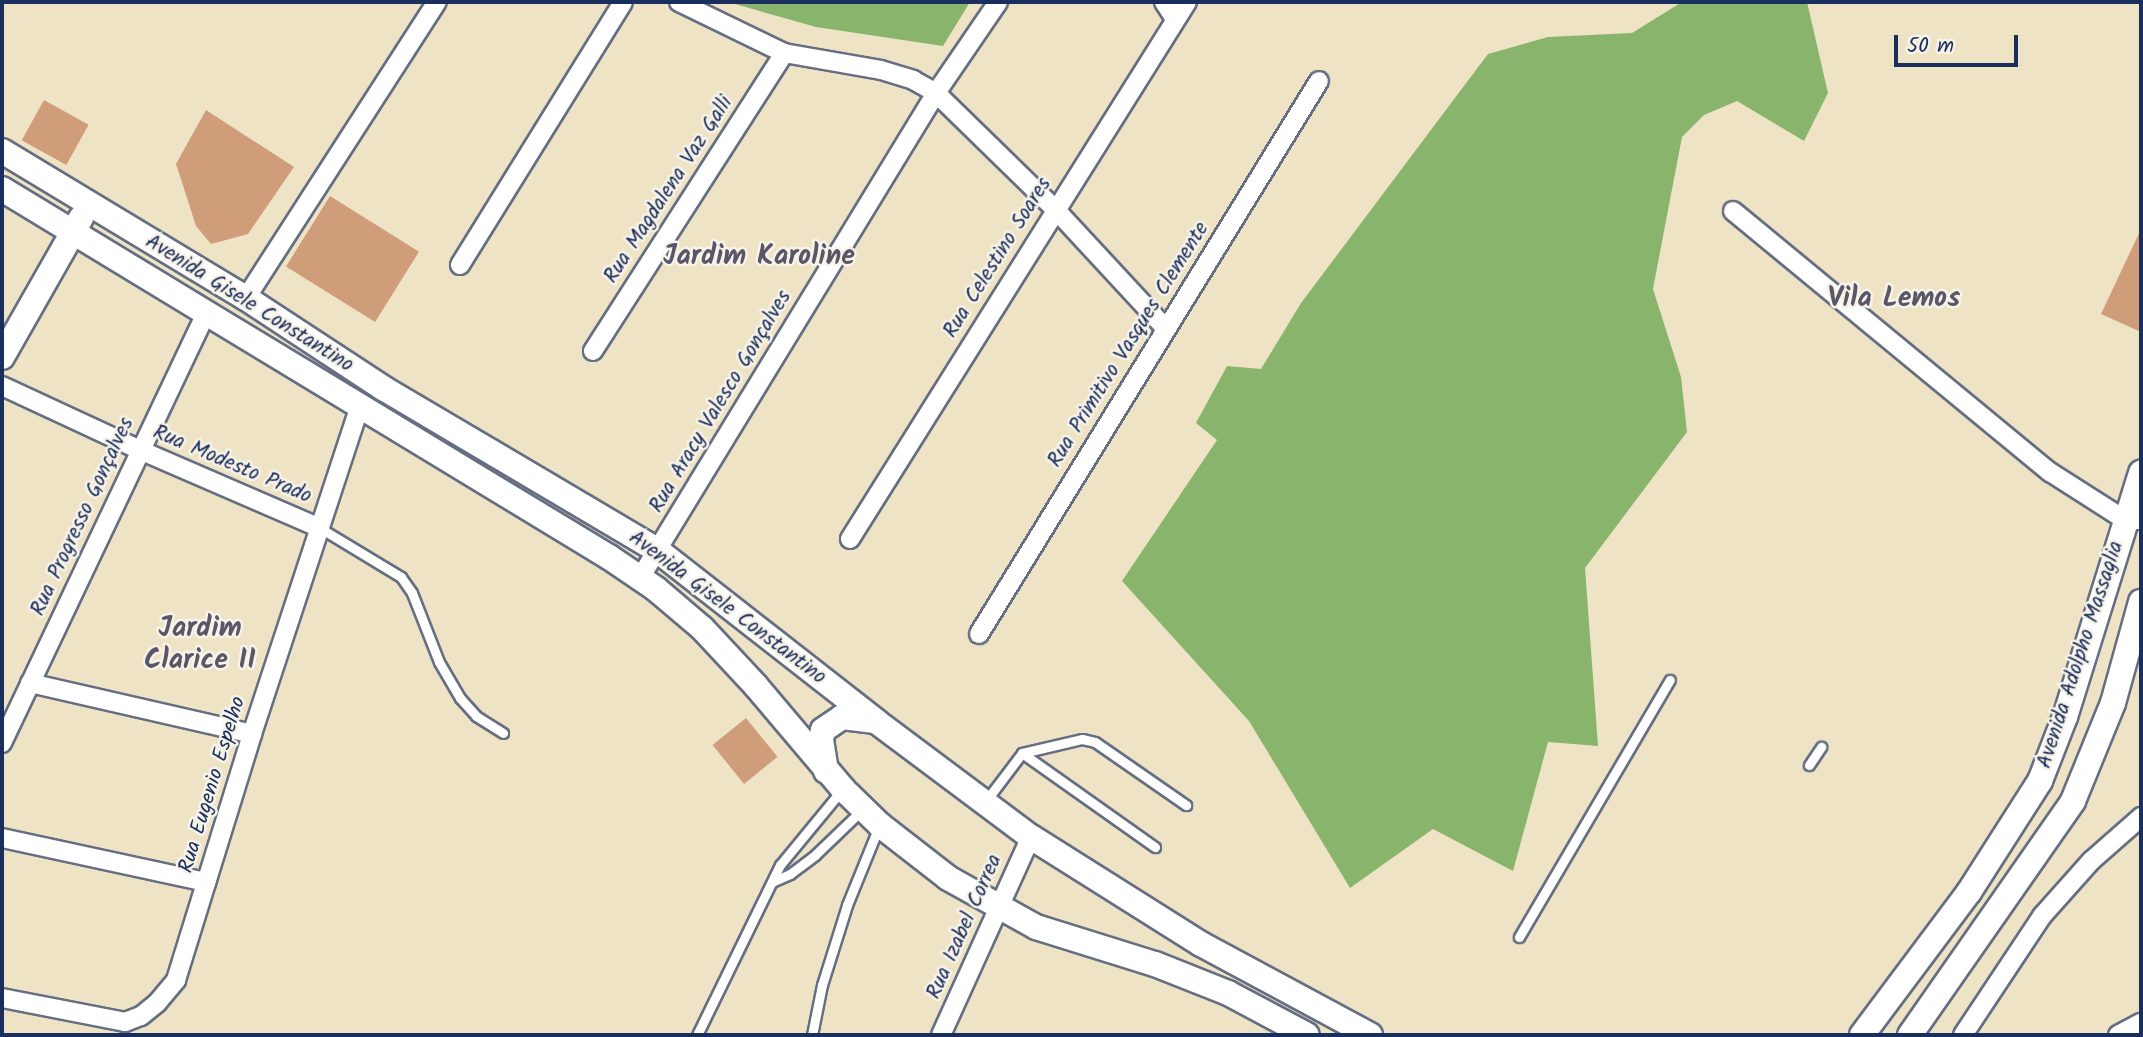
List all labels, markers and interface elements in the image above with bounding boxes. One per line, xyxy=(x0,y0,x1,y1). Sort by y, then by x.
scale bar xyxy=(1898,21,2022,65)
text: 50 m xyxy=(1907,30,1954,63)
street label: Rua Magdalena Vaz Galli xyxy=(599,92,739,288)
street label: Rua Celestino Soares xyxy=(938,173,1058,343)
street label: Rua Primitivo Vasques Clemente xyxy=(1043,218,1215,472)
street label: Avenida Gisele Constantino xyxy=(140,230,358,378)
district label: Jardim Karoline xyxy=(663,240,855,274)
district label: Vila Lemos xyxy=(1828,282,1960,316)
street label: Rua Aracy Valesco Gonçalves xyxy=(645,286,797,518)
street label: Rua Progresso Gonçalves xyxy=(26,414,140,620)
street label: Rua Modesto Prado xyxy=(149,420,315,510)
street label: Avenida Gisele Constantino xyxy=(623,526,831,690)
street label: Avenida Adolpho Massaglia xyxy=(2032,538,2130,772)
district label: Jardim Clarice II xyxy=(144,612,256,678)
street label: Rua Eugenio Espelho xyxy=(174,694,252,876)
street label: Rua Izabel Correa xyxy=(922,851,1008,1003)

